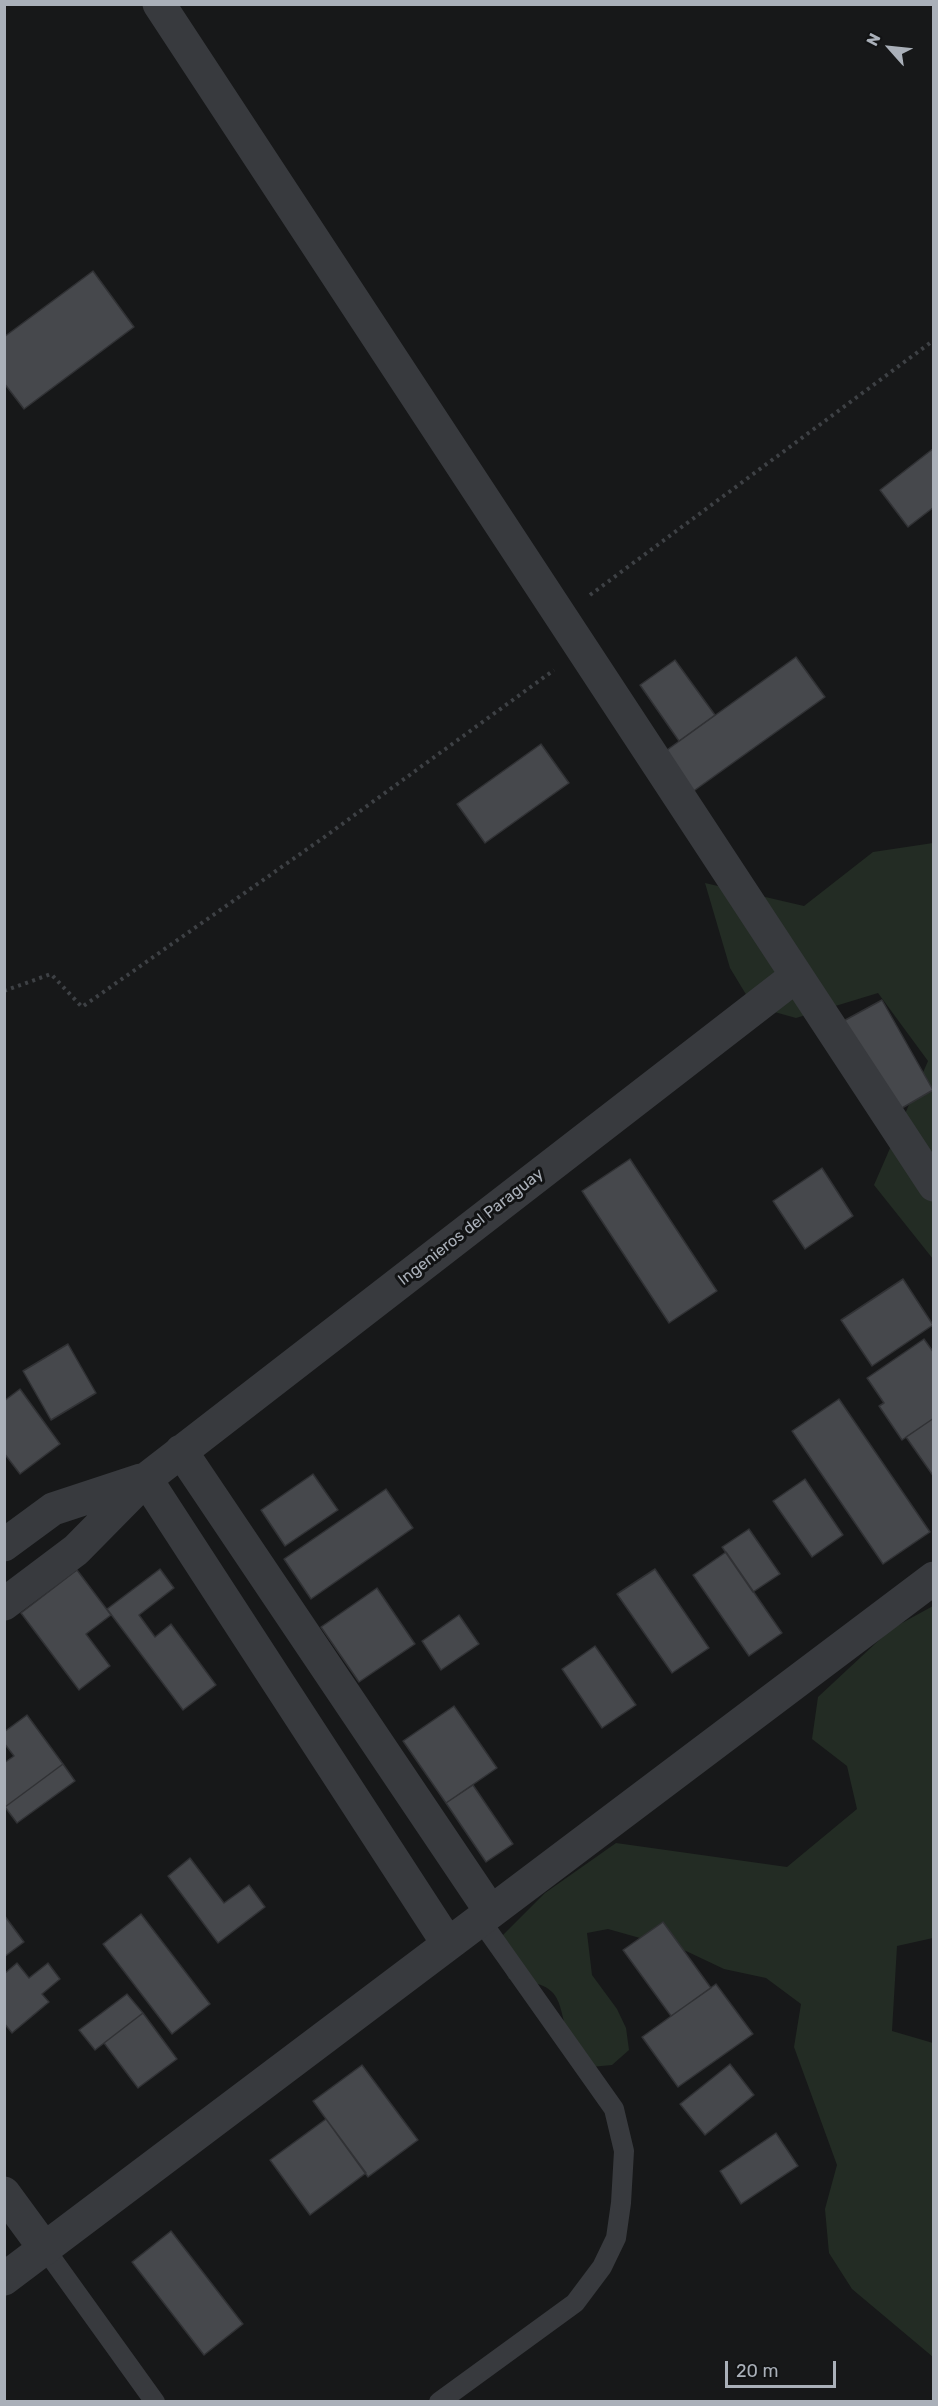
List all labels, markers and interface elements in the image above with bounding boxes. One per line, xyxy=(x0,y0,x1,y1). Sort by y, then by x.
north arrow xyxy=(860,18,920,78)
text: N xyxy=(862,30,885,49)
street label: Ingenieros del Paraguay xyxy=(395,1164,547,1290)
scale bar xyxy=(728,2349,839,2387)
text: 20 m xyxy=(736,2360,778,2382)

